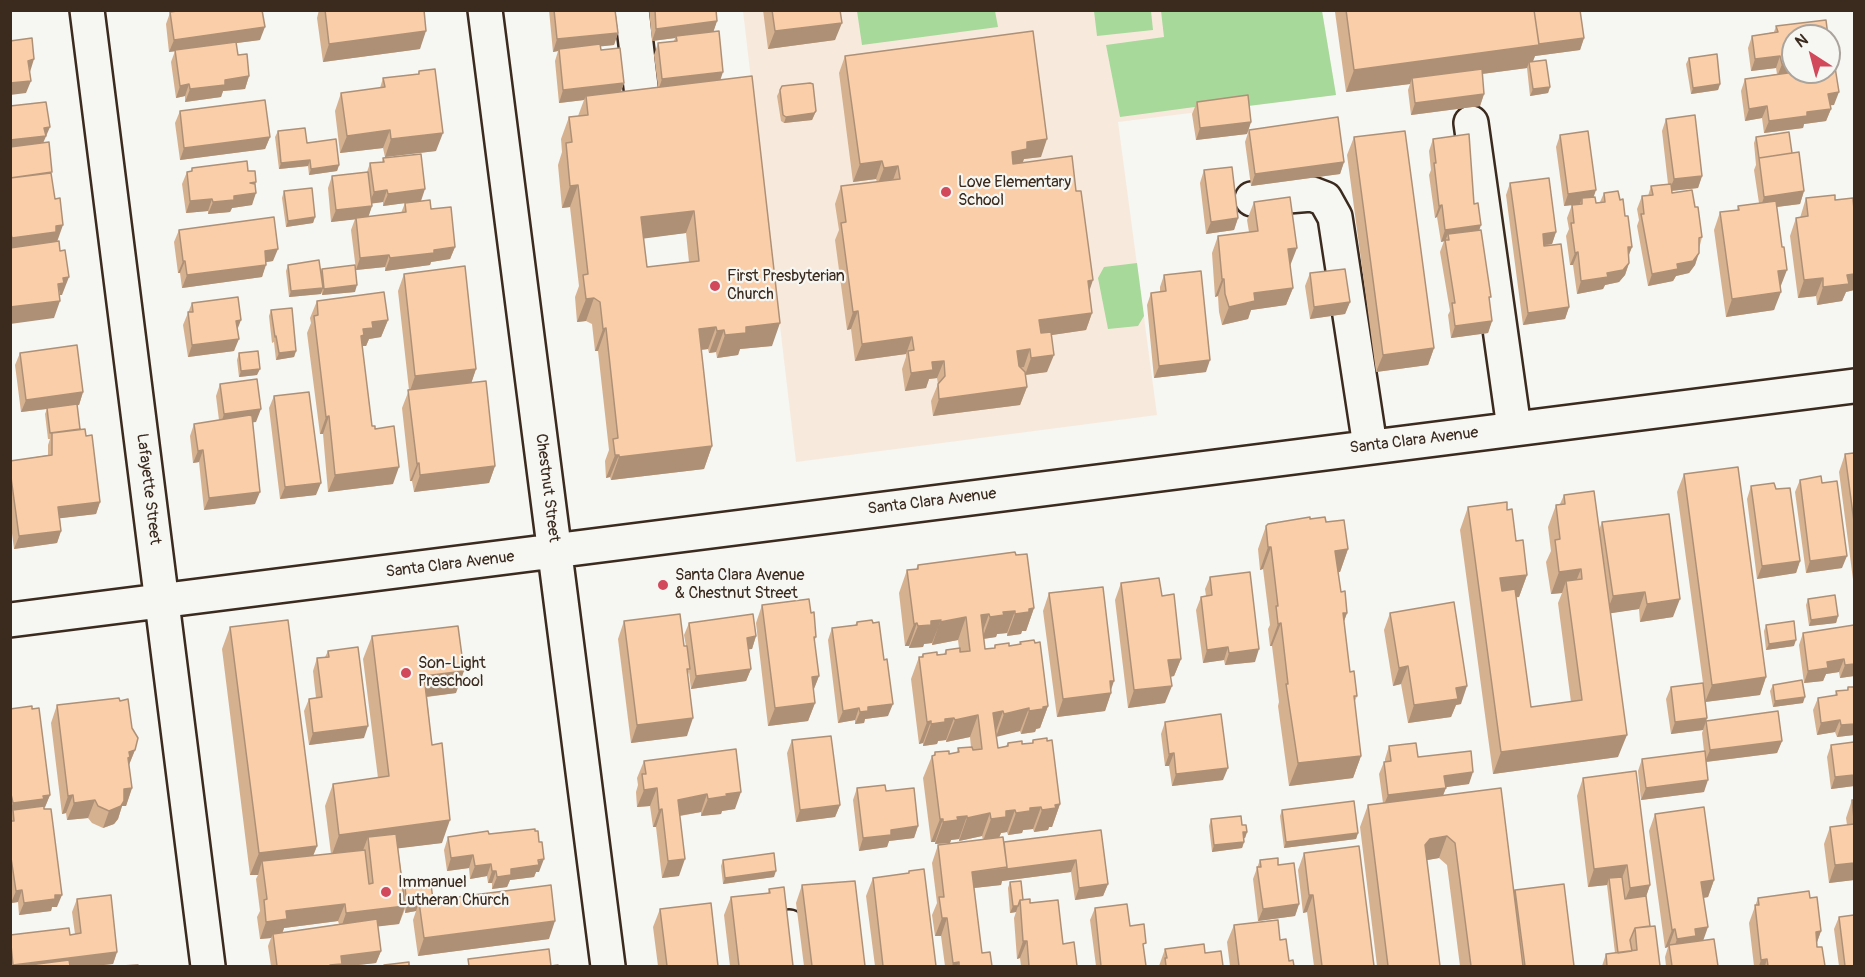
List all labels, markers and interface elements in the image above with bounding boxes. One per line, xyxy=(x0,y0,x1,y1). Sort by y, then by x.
north arrow xyxy=(1781,24,1841,84)
text: N xyxy=(1791,30,1812,52)
place label: Love Elementary School xyxy=(958,173,1071,211)
marker: Love Elementary School xyxy=(939,185,953,199)
place label: First Presbyterian Church xyxy=(727,267,845,305)
marker: First Presbyterian Church xyxy=(708,279,722,293)
street label: Santa Clara Avenue xyxy=(1349,424,1479,458)
street label: Lafayette Street xyxy=(132,432,164,546)
street label: Chestnut Street xyxy=(531,433,563,543)
street label: Santa Clara Avenue xyxy=(867,485,997,519)
street label: Santa Clara Avenue xyxy=(385,548,515,582)
place label: Santa Clara Avenue & Chestnut Street xyxy=(675,566,804,604)
marker: Santa Clara Avenue & Chestnut Street xyxy=(656,578,670,592)
place label: Son-Light Preschool xyxy=(418,654,486,692)
marker: Son-Light Preschool xyxy=(399,666,413,680)
place label: Immanuel Lutheran Church xyxy=(398,873,509,911)
marker: Immanuel Lutheran Church xyxy=(379,885,393,899)

